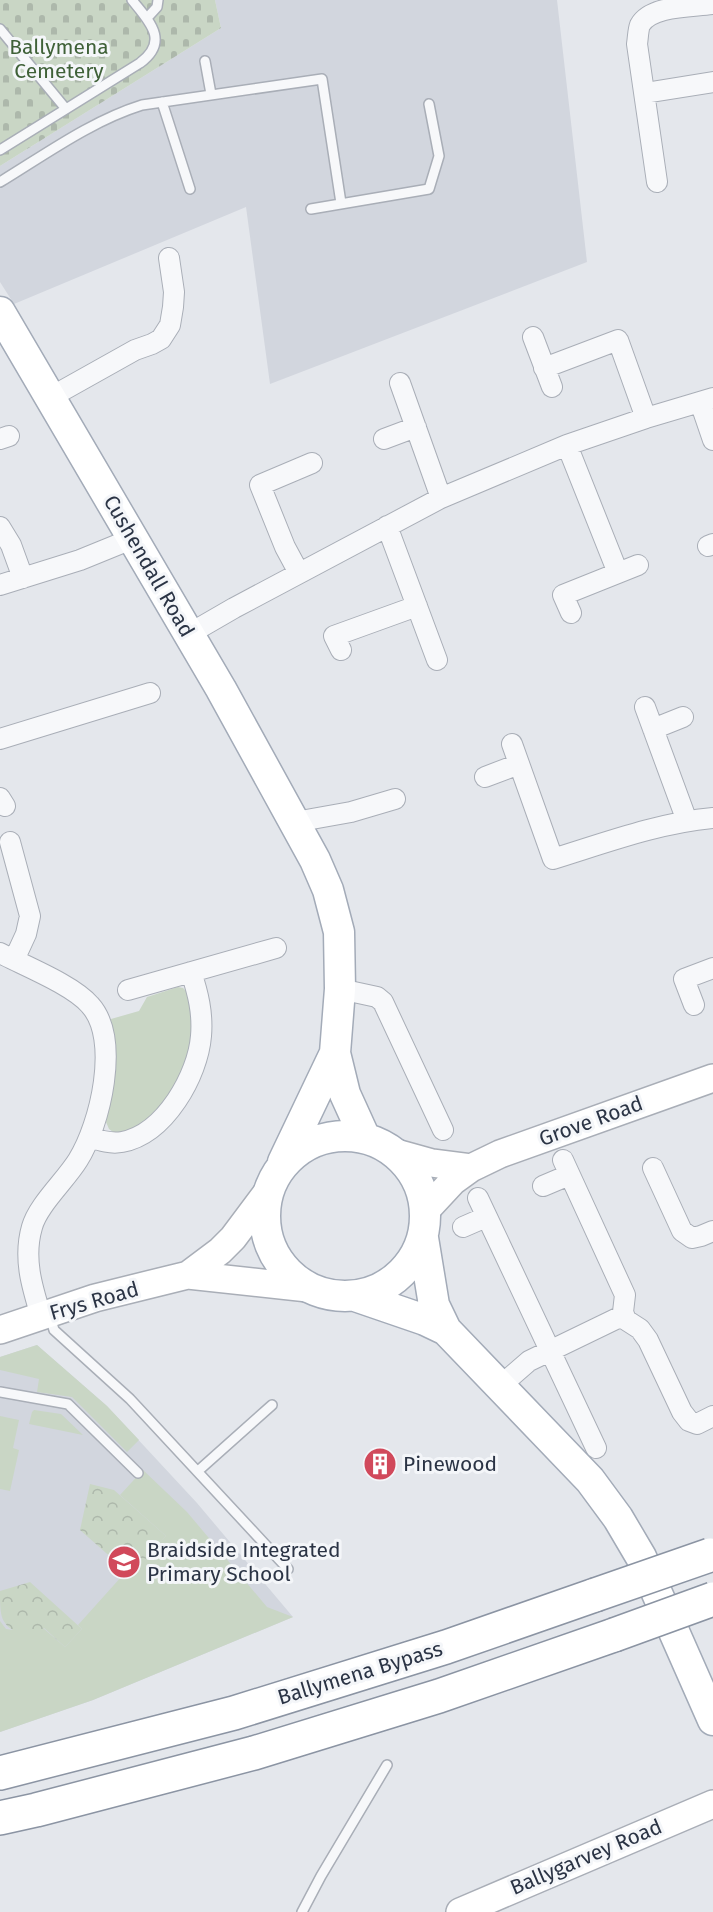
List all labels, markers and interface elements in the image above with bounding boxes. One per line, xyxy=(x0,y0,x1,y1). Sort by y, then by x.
park label: Ballymena Cemetery xyxy=(9,34,109,84)
street label: Cushendall Road xyxy=(98,490,200,642)
street label: Grove Road xyxy=(536,1090,646,1152)
street label: Frys Road xyxy=(46,1276,142,1326)
building icon: Pinewood xyxy=(362,1446,398,1482)
place label: Pinewood xyxy=(403,1451,497,1477)
place label: Braidside Integrated Primary School xyxy=(147,1537,341,1587)
school or university icon: Braidside Integrated Primary School xyxy=(106,1544,142,1580)
street label: Ballymena Bypass xyxy=(274,1635,446,1710)
street label: Ballygarvey Road xyxy=(506,1813,666,1901)

